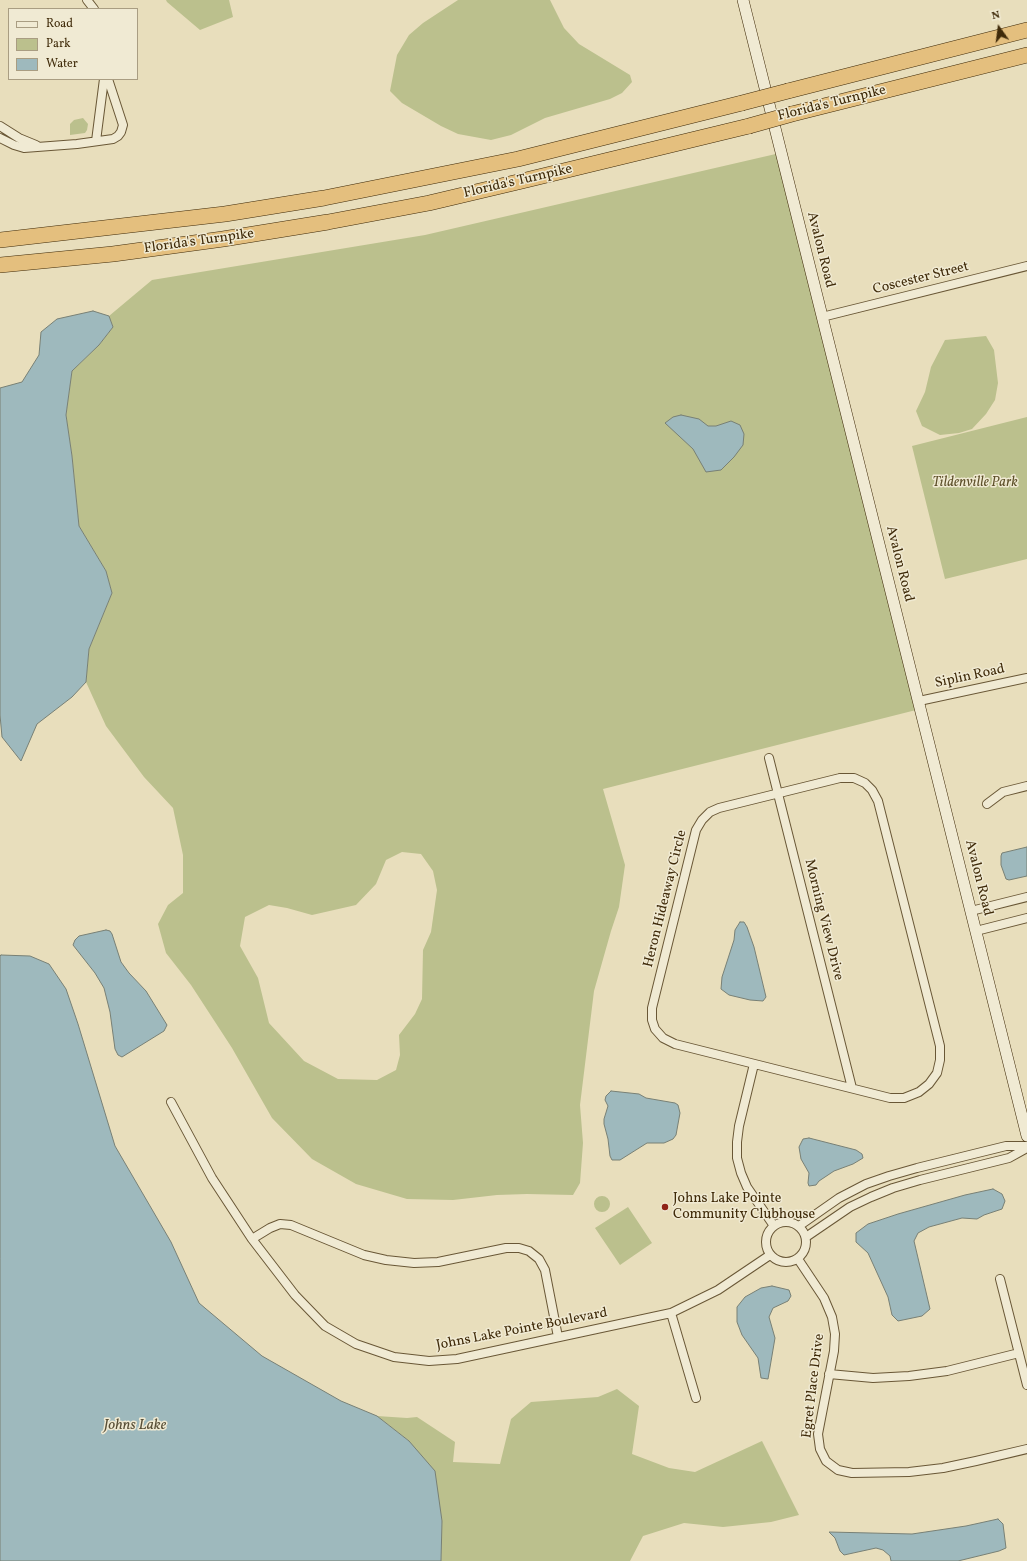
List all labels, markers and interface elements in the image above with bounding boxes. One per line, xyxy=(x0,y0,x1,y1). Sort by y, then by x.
legend xyxy=(8,8,138,80)
north arrow xyxy=(979,8,1019,48)
text: N xyxy=(990,8,1002,24)
text: Road xyxy=(46,16,73,32)
text: Park xyxy=(46,36,71,52)
text: Water xyxy=(46,56,78,72)
street label: Florida's Turnpike xyxy=(776,82,888,126)
street label: Florida's Turnpike xyxy=(462,161,574,203)
street label: Avalon Road xyxy=(802,210,838,290)
street label: Florida's Turnpike xyxy=(143,226,255,258)
street label: Coscester Street xyxy=(871,259,971,299)
park label: Tildenville Park xyxy=(932,475,1018,491)
street label: Avalon Road xyxy=(881,524,917,604)
street label: Siplin Road xyxy=(934,661,1006,693)
street label: Heron Hideaway Circle xyxy=(641,828,691,970)
street label: Avalon Road xyxy=(960,838,996,918)
street label: Morning View Drive xyxy=(800,858,846,982)
place label: Johns Lake Pointe Community Clubhouse xyxy=(673,1191,815,1224)
marker: Johns Lake Pointe Community Clubhouse xyxy=(660,1202,670,1212)
street label: Johns Lake Pointe Boulevard xyxy=(435,1305,609,1355)
street label: Egret Place Drive xyxy=(799,1333,829,1439)
water label: Johns Lake xyxy=(104,1417,166,1435)

